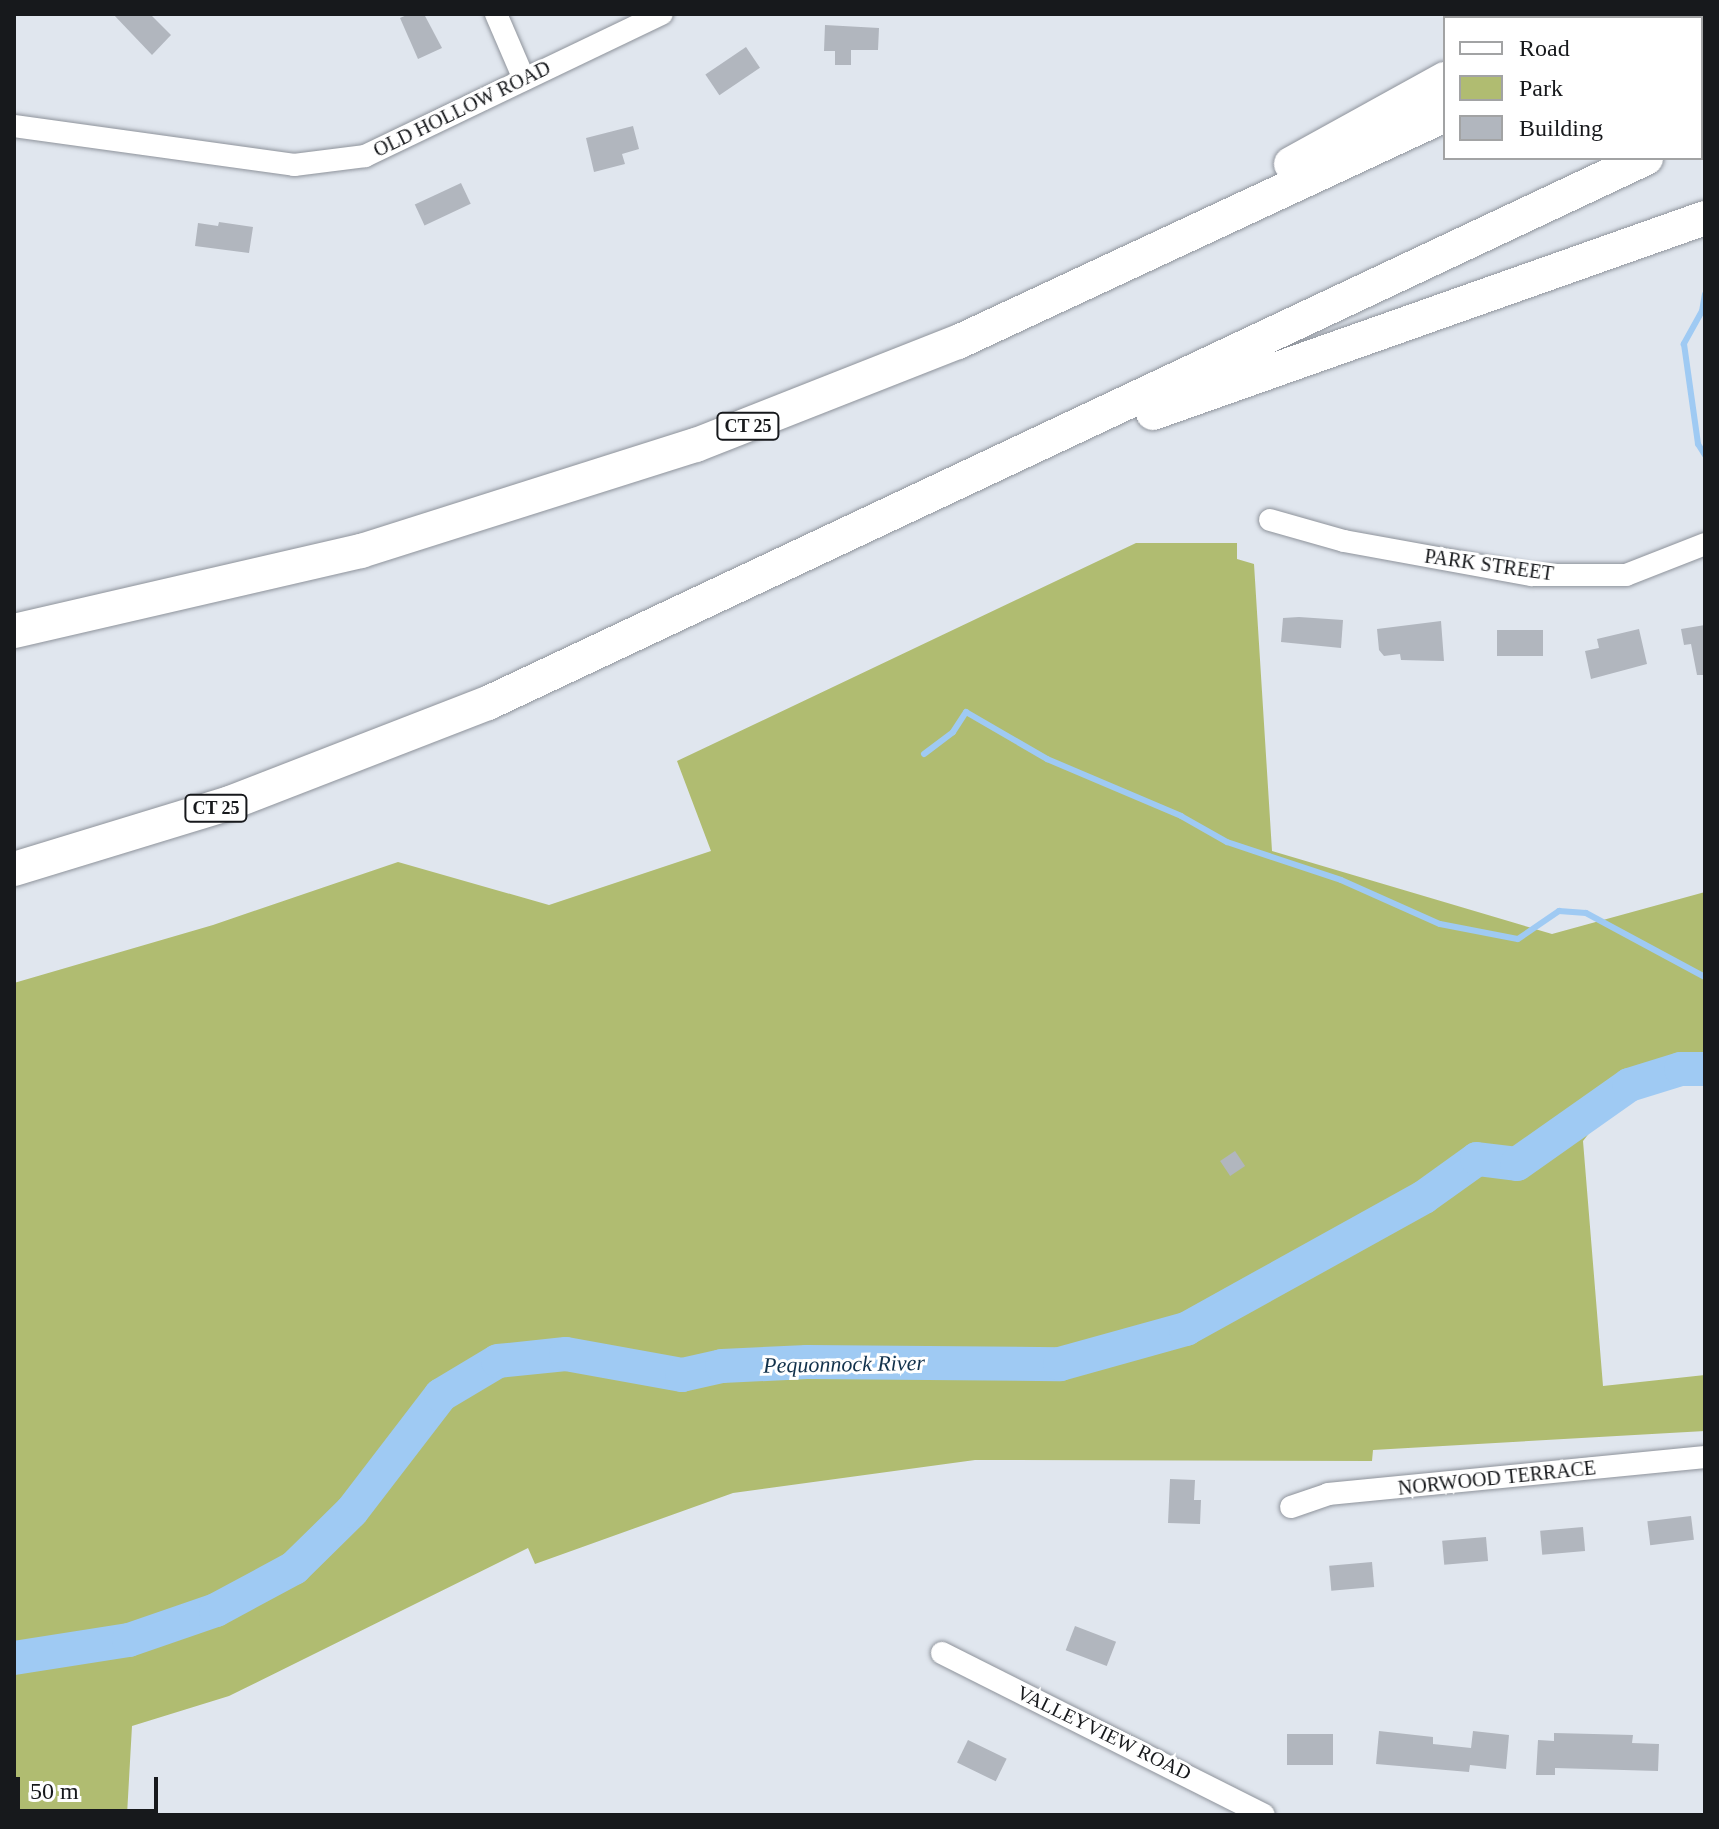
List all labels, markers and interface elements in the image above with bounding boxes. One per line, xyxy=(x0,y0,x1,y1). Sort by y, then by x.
legend xyxy=(1443,16,1703,160)
text: Road xyxy=(1519,35,1570,61)
street label: OLD HOLLOW ROAD xyxy=(369,56,555,162)
text: Park xyxy=(1519,75,1563,101)
text: Building xyxy=(1519,115,1603,141)
road number: CT 25 xyxy=(716,412,780,440)
street label: PARK STREET xyxy=(1423,544,1555,586)
road number: CT 25 xyxy=(184,794,248,822)
water label: Pequonnock River xyxy=(763,1349,925,1379)
street label: NORWOOD TERRACE xyxy=(1397,1456,1597,1500)
street label: VALLEYVIEW ROAD xyxy=(1013,1680,1195,1786)
scale bar xyxy=(20,1761,162,1811)
text: 50 m xyxy=(30,1778,79,1804)

